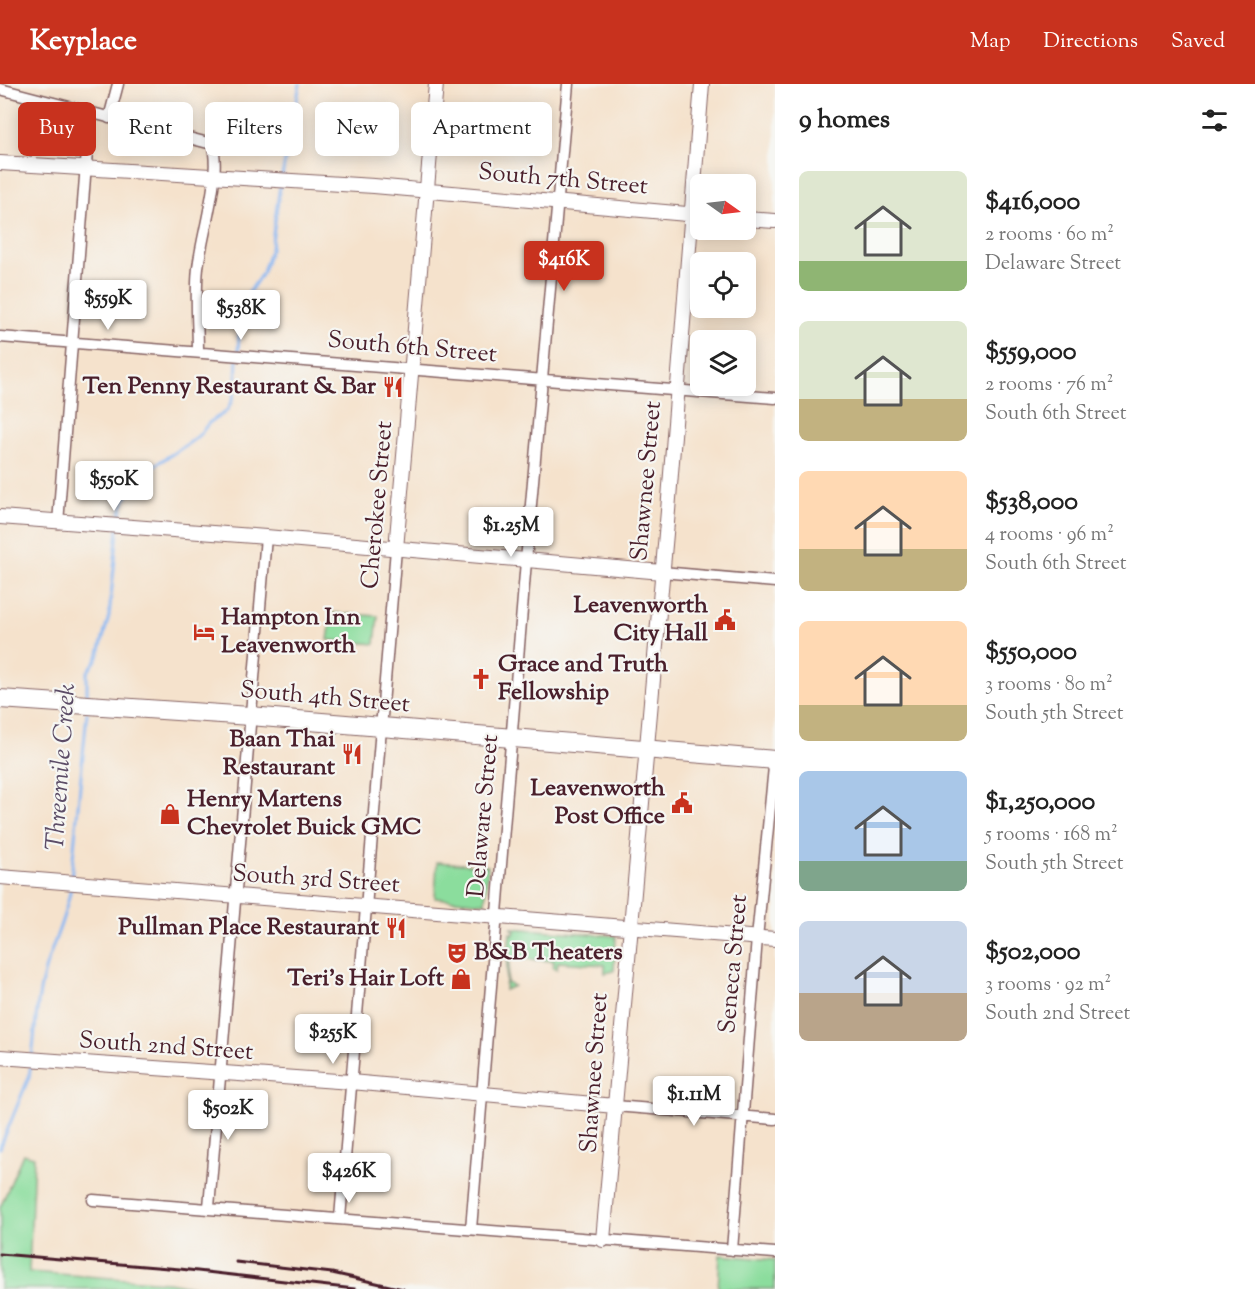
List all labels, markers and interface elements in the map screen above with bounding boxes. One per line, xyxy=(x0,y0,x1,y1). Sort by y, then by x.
text: Keyplace xyxy=(30,22,137,62)
text: Map xyxy=(970,27,1010,57)
text: Directions xyxy=(1043,27,1138,57)
text: Saved xyxy=(1171,27,1225,57)
chip: Buy xyxy=(18,102,96,156)
chip: Rent xyxy=(108,102,193,156)
chip: Filters xyxy=(205,102,303,156)
chip: New xyxy=(315,102,399,156)
chip: Apartment xyxy=(411,102,552,156)
text: 9 homes xyxy=(799,102,890,139)
icon: filters xyxy=(1198,104,1231,137)
street label: South 7th Street xyxy=(477,156,649,204)
north arrow xyxy=(690,174,756,240)
map controls xyxy=(690,174,756,396)
text: $416,000 xyxy=(985,184,1080,221)
icon: home xyxy=(847,195,919,267)
text: 2 rooms · 60 m² xyxy=(985,221,1114,250)
pin: $416K xyxy=(522,241,606,292)
text: $416K xyxy=(538,246,590,275)
text: Delaware Street xyxy=(985,250,1121,279)
button: locate xyxy=(690,252,756,318)
pin: $559K xyxy=(66,280,150,331)
text: $559K xyxy=(84,285,132,314)
pin: $538K xyxy=(199,290,283,341)
text: $538K xyxy=(216,295,266,324)
street label: South 6th Street xyxy=(326,324,498,372)
button: layers xyxy=(690,330,756,396)
text: $559,000 xyxy=(985,334,1077,371)
icon: home xyxy=(847,345,919,417)
place label: Ten Penny Restaurant & Bar xyxy=(82,370,377,404)
text: 2 rooms · 76 m² xyxy=(985,371,1113,400)
restaurant icon: Ten Penny Restaurant & Bar xyxy=(381,375,405,399)
street label: Shawnee Street xyxy=(623,400,671,562)
text: South 6th Street xyxy=(985,400,1127,429)
street label: Cherokee Street xyxy=(354,420,402,590)
pin: $550K xyxy=(72,461,156,512)
text: $550K xyxy=(89,466,139,495)
text: $538,000 xyxy=(985,484,1078,521)
icon: home xyxy=(847,495,919,567)
pin: $1.25M xyxy=(462,507,560,558)
text: $1.25M xyxy=(482,512,540,541)
text: 4 rooms · 96 m² xyxy=(985,521,1114,550)
text: South 6th Street xyxy=(985,550,1127,579)
place label: Leavenworth City Hall xyxy=(573,589,709,651)
place label: Hampton Inn Leavenworth xyxy=(221,601,362,663)
public building icon: Leavenworth City Hall xyxy=(713,608,737,632)
hotel icon: Hampton Inn Leavenworth xyxy=(192,620,216,644)
text: $550,000 xyxy=(985,634,1077,671)
icon: home xyxy=(847,645,919,717)
place label: Grace and Truth Fellowship xyxy=(498,648,669,710)
church icon: Grace and Truth Fellowship xyxy=(469,667,493,691)
text: 3 rooms · 80 m² xyxy=(985,671,1113,700)
street label: South 4th Street xyxy=(239,674,411,722)
water label: Threemile Creek xyxy=(38,682,86,852)
text: South 5th Street xyxy=(985,700,1124,729)
place label: Baan Thai Restaurant xyxy=(223,723,336,785)
street label: Delaware Street xyxy=(460,733,508,899)
restaurant icon: Baan Thai Restaurant xyxy=(340,742,364,766)
place label: Leavenworth Post Office xyxy=(530,772,666,834)
place label: Henry Martens Chevrolet Buick GMC xyxy=(187,783,422,845)
text: $1,250,000 xyxy=(985,784,1095,821)
public building icon: Leavenworth Post Office xyxy=(670,791,694,815)
icon: home xyxy=(847,795,919,867)
shop icon: Henry Martens Chevrolet Buick GMC xyxy=(158,802,182,826)
text: 5 rooms · 168 m² xyxy=(985,821,1118,850)
text: South 5th Street xyxy=(985,850,1124,879)
street label: South 3rd Street xyxy=(231,857,401,903)
street label: Seneca Street xyxy=(711,893,757,1035)
place label: Pullman Place Restaurant xyxy=(118,911,380,945)
restaurant icon: Pullman Place Restaurant xyxy=(384,916,408,940)
text: $502,000 xyxy=(985,934,1080,971)
place label: B&B Theaters xyxy=(474,936,623,970)
theatre icon: B&B Theaters xyxy=(445,941,469,965)
icon: home xyxy=(847,945,919,1017)
place label: Teri's Hair Loft xyxy=(287,962,445,996)
shop icon: Teri's Hair Loft xyxy=(449,967,473,991)
text: 3 rooms · 92 m² xyxy=(985,971,1111,1000)
street label: Shawnee Street xyxy=(572,992,618,1154)
text: South 2nd Street xyxy=(985,1000,1130,1029)
pin: $255K xyxy=(291,1014,375,1065)
text: $255K xyxy=(309,1019,357,1048)
street label: South 2nd Street xyxy=(78,1024,254,1070)
pin: $1.11M xyxy=(645,1076,743,1127)
text: $1.11M xyxy=(667,1081,721,1110)
pin: $502K xyxy=(186,1090,270,1141)
text: $502K xyxy=(202,1095,254,1124)
pin: $426K xyxy=(307,1153,391,1204)
text: $426K xyxy=(322,1158,376,1187)

